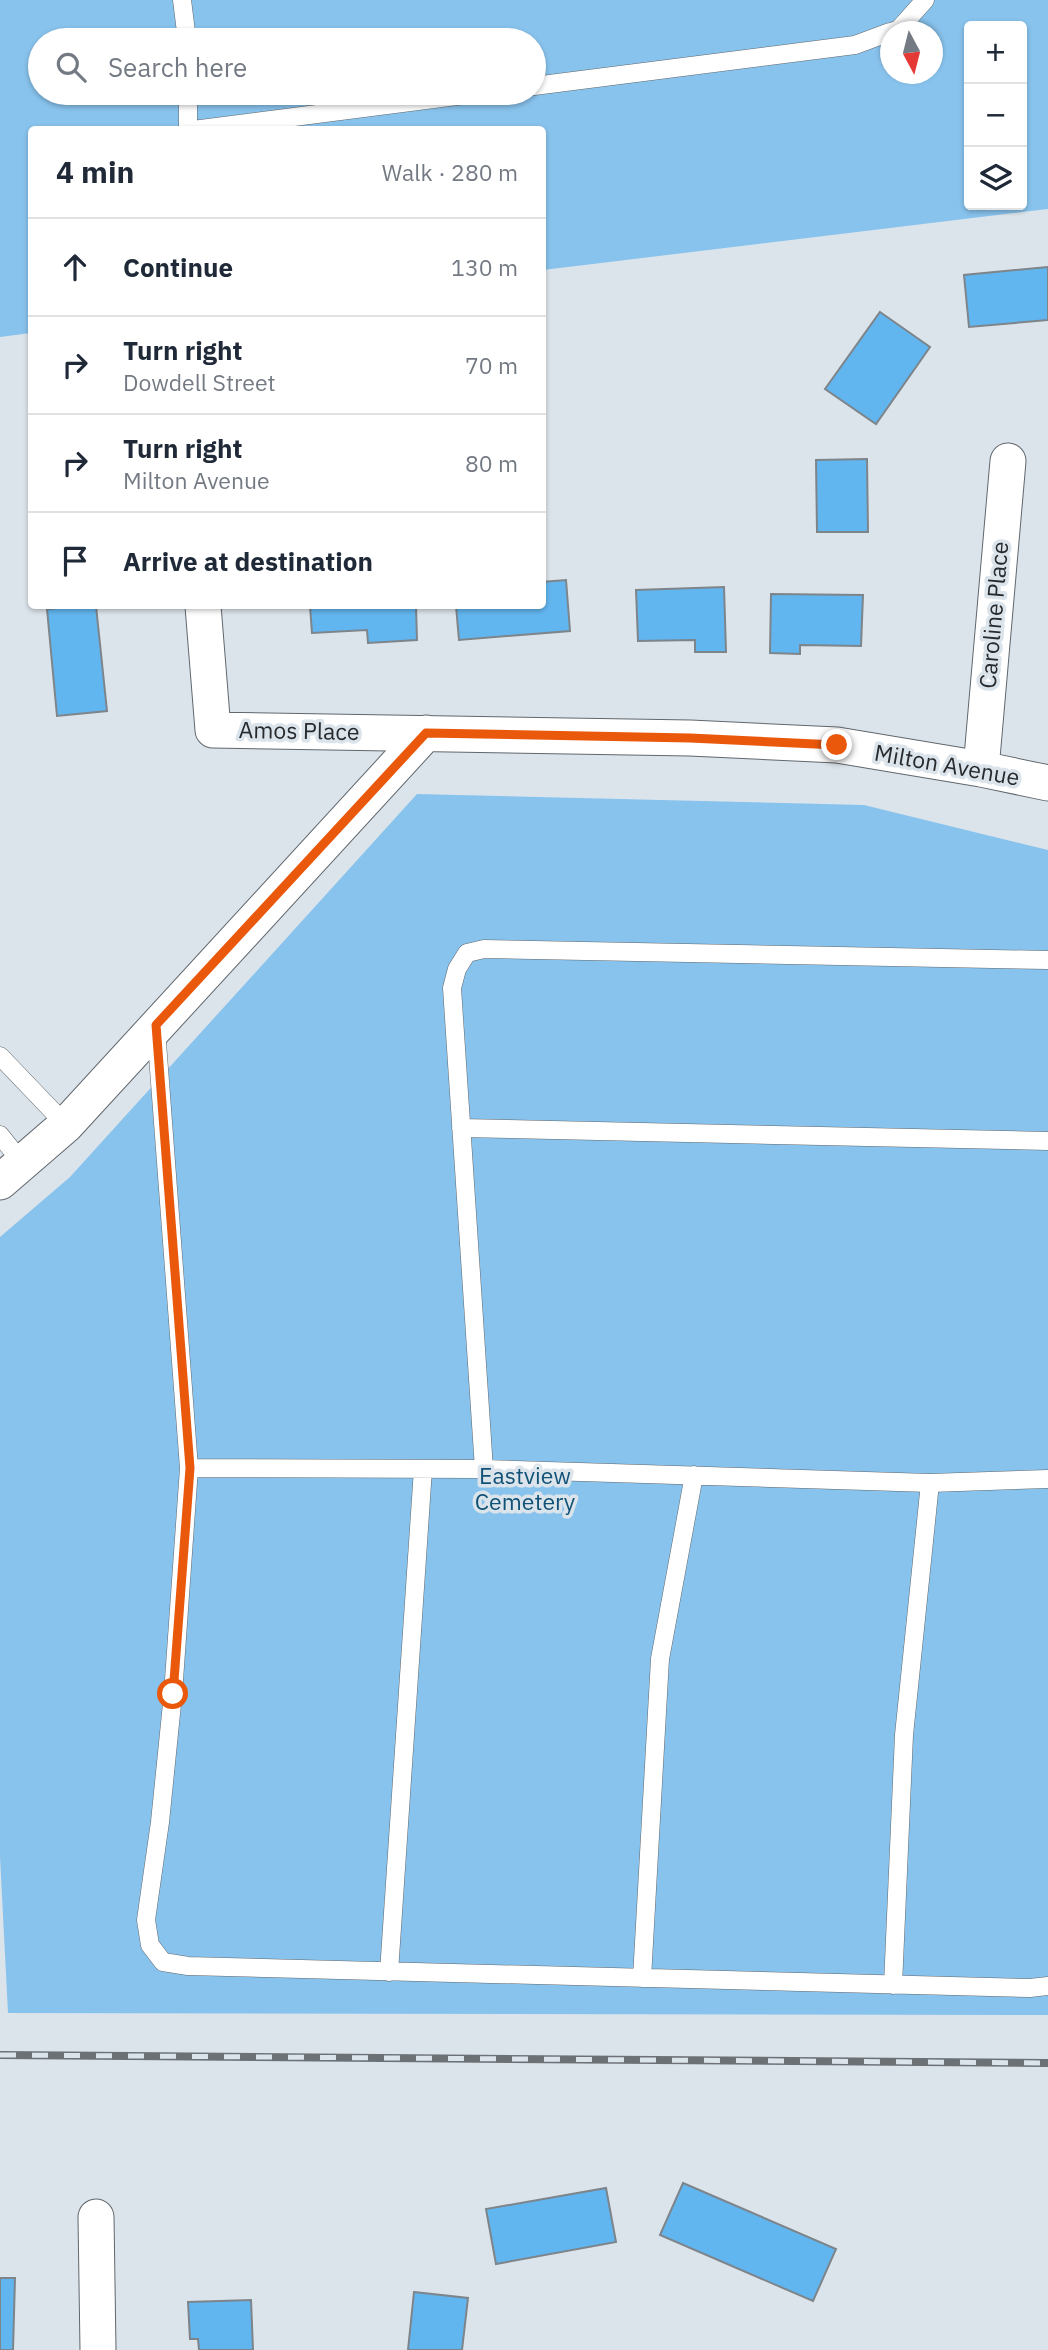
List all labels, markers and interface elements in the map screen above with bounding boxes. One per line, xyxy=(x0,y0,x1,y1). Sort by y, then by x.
north arrow xyxy=(880,21,943,84)
map controls xyxy=(964,21,1027,210)
button: + xyxy=(964,21,1027,84)
search box xyxy=(28,28,546,105)
icon: search xyxy=(52,48,90,86)
text: Search here xyxy=(108,50,247,84)
button: − xyxy=(964,84,1027,147)
button: layers xyxy=(964,147,1027,210)
text: 4 min xyxy=(56,152,134,191)
text: Walk · 280 m xyxy=(382,157,518,187)
icon: ahead xyxy=(56,248,94,286)
text: Continue xyxy=(123,250,233,284)
text: 130 m xyxy=(451,252,518,282)
text: Turn right xyxy=(123,333,242,367)
icon: right xyxy=(56,346,94,384)
text: 70 m xyxy=(465,350,518,380)
text: Dowdell Street xyxy=(123,367,276,397)
text: Turn right xyxy=(123,431,242,465)
icon: right xyxy=(56,444,94,482)
text: 80 m xyxy=(465,448,518,478)
text: Milton Avenue xyxy=(123,465,270,495)
street label: Caroline Place xyxy=(972,540,1014,690)
icon: arrive xyxy=(56,542,94,580)
text: Arrive at destination xyxy=(123,544,373,578)
street label: Amos Place xyxy=(238,714,360,746)
route end xyxy=(821,729,852,760)
street label: Milton Avenue xyxy=(872,737,1022,792)
park label: Eastview Cemetery xyxy=(475,1460,576,1516)
route start xyxy=(157,1678,188,1709)

